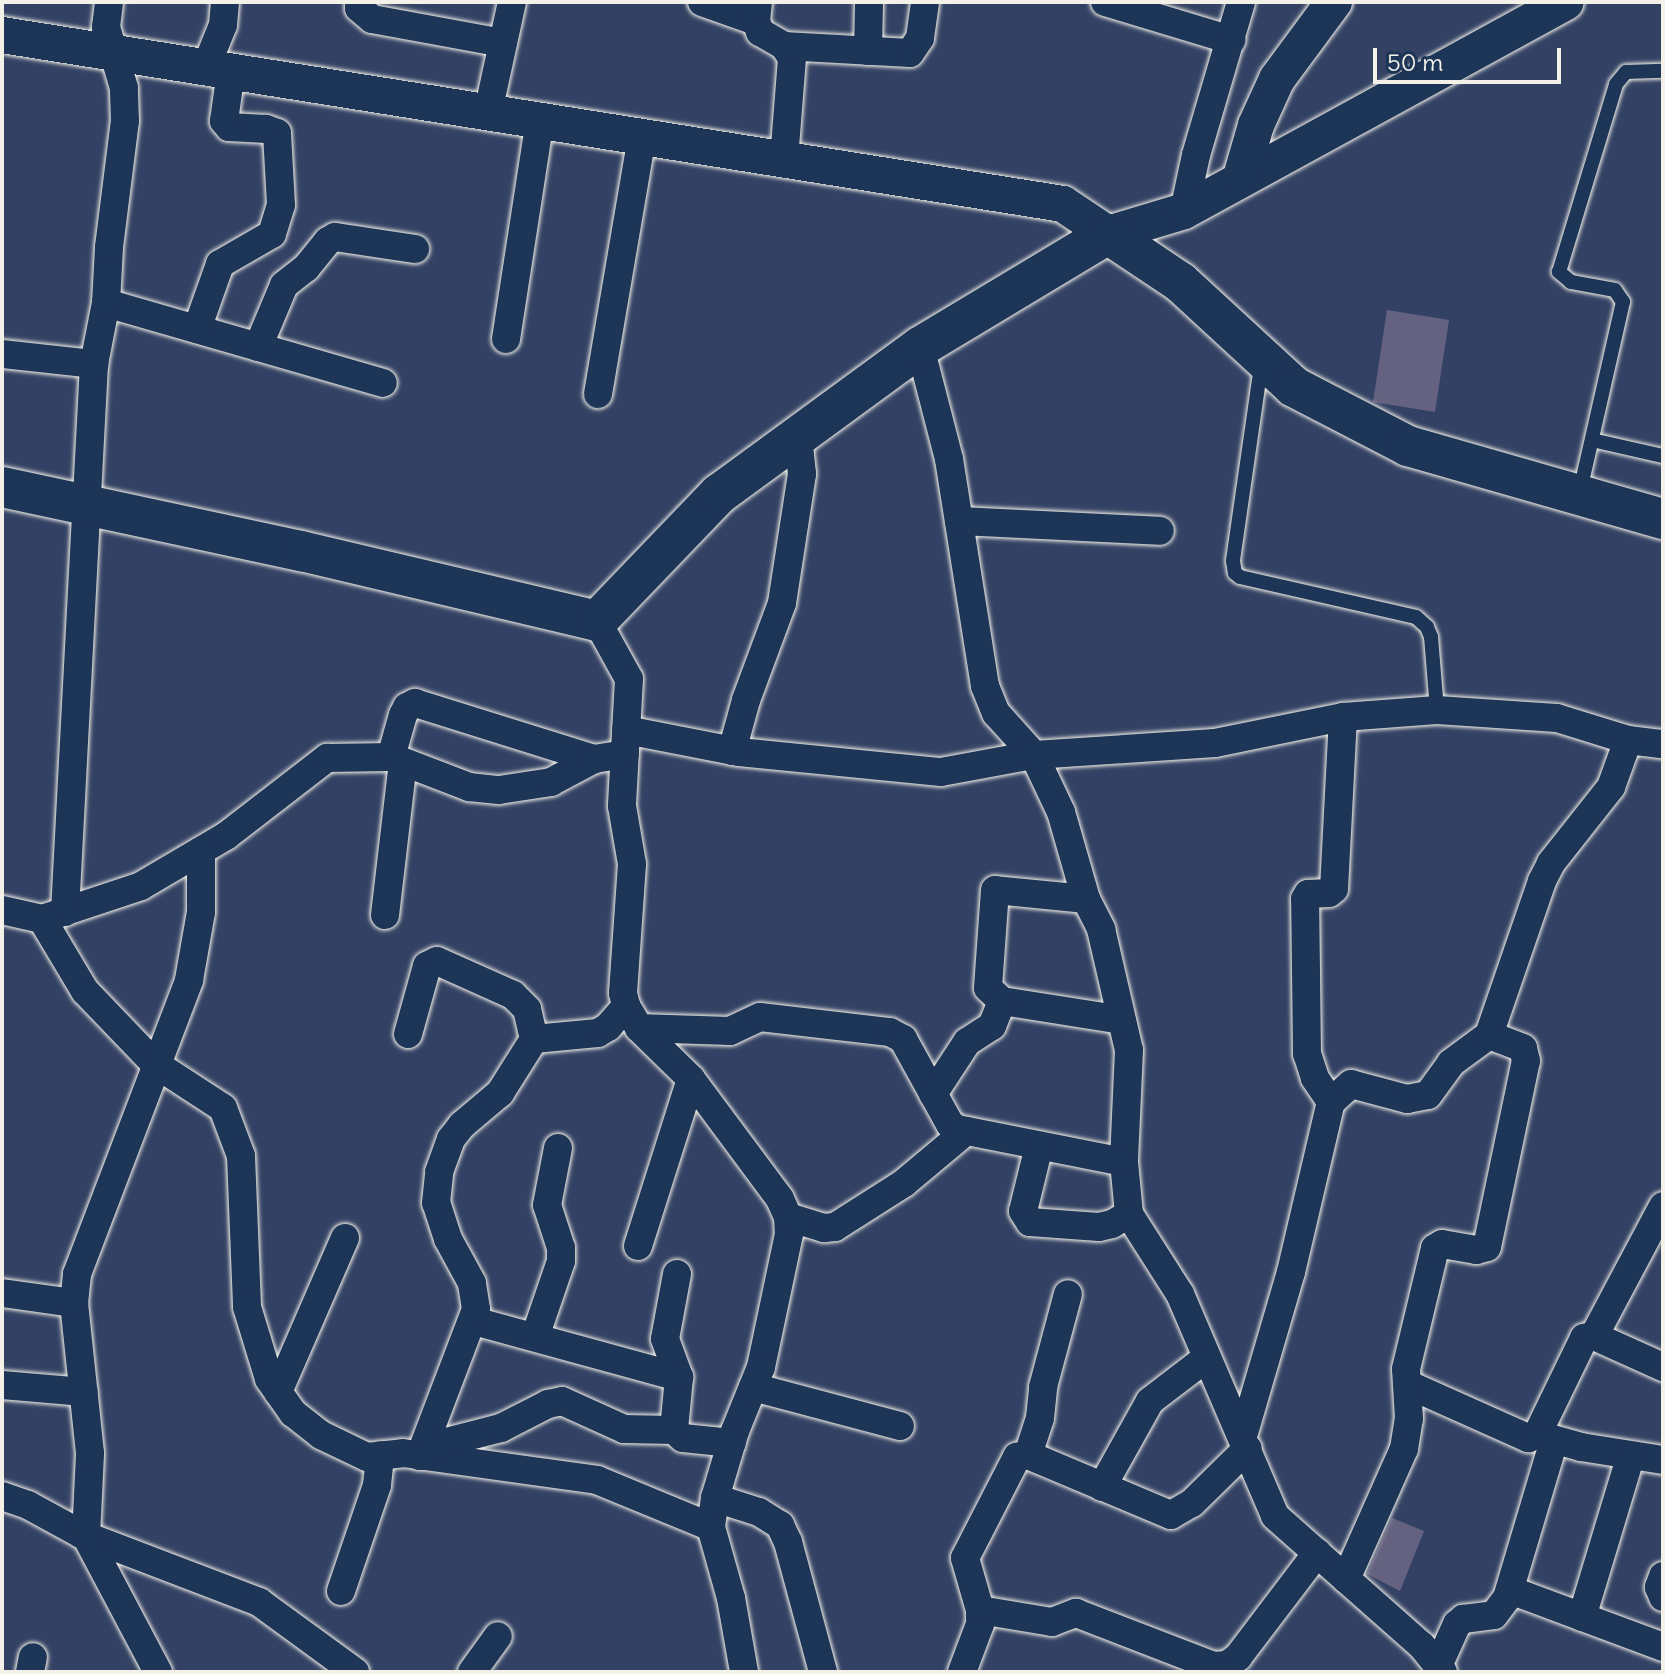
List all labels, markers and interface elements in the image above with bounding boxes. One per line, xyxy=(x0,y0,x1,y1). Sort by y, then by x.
scale bar xyxy=(1377,32,1565,82)
text: 50 m xyxy=(1387,47,1443,77)

